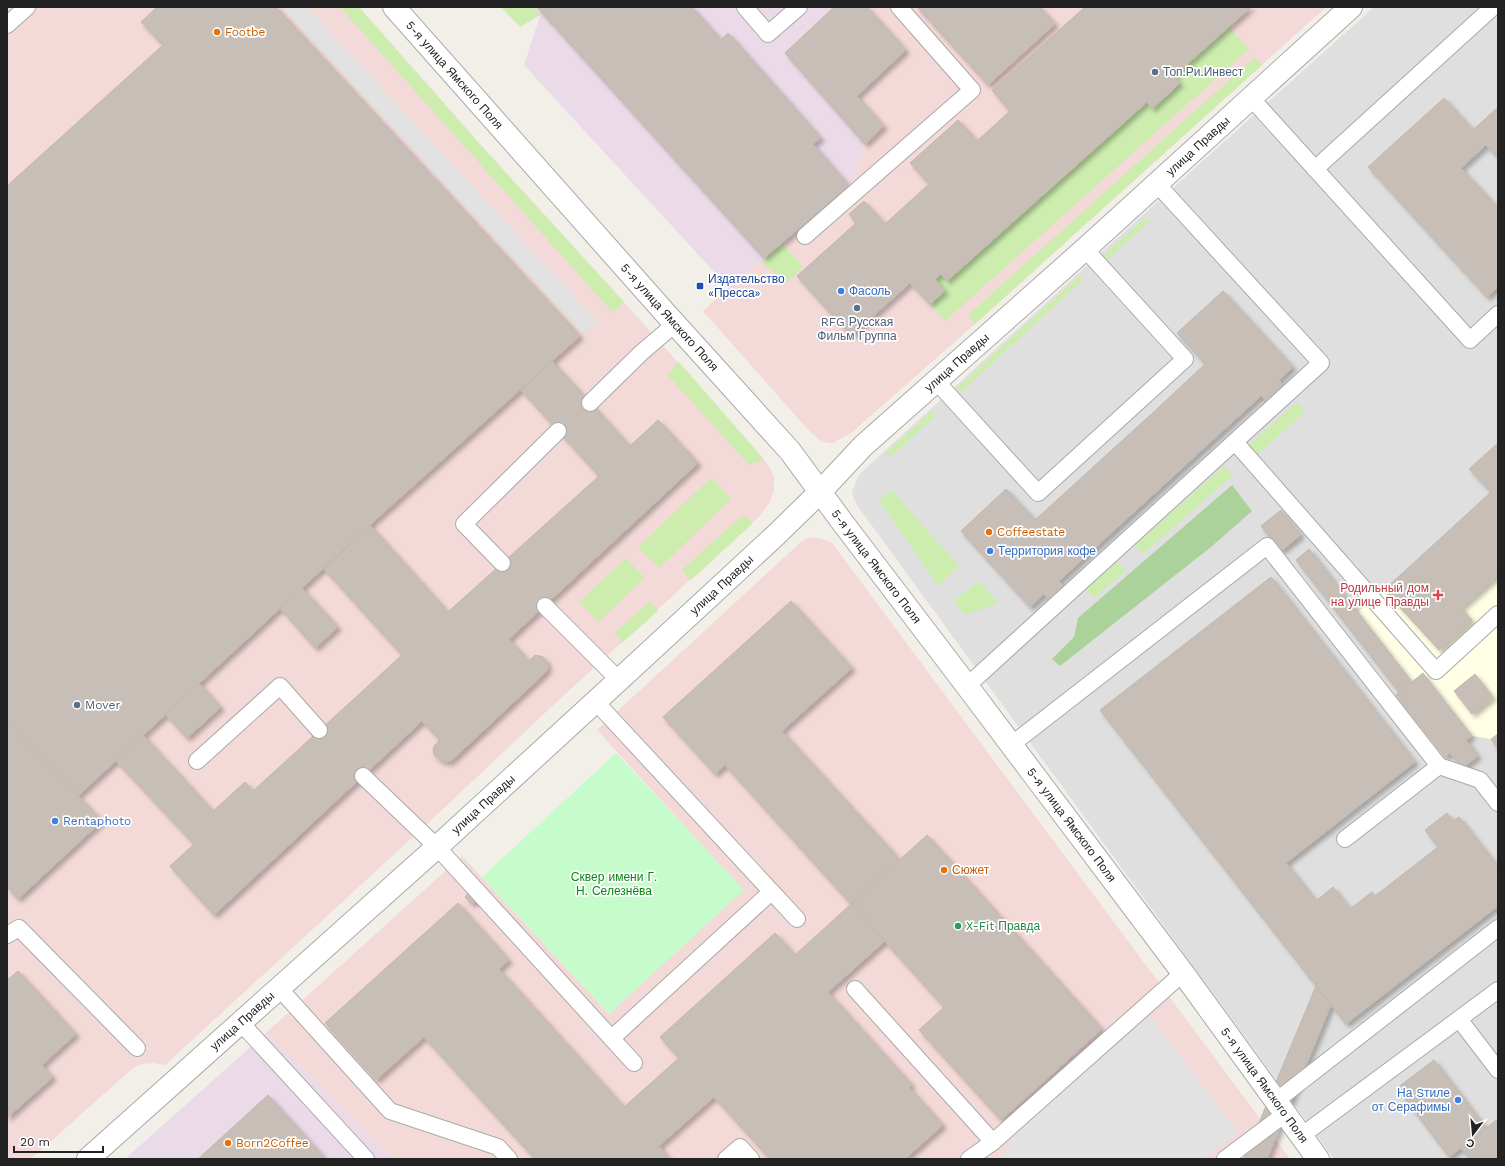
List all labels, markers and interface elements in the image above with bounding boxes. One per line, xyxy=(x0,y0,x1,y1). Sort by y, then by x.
street label: 5-я улица Ямского Поля xyxy=(403,18,506,132)
place label: Footbe xyxy=(225,25,266,39)
marker: Footbe xyxy=(212,27,222,37)
place label: Топ.Ри.Инвест xyxy=(1163,65,1244,79)
marker: Топ.Ри.Инвест xyxy=(1150,67,1160,77)
street label: улица Правды xyxy=(1163,114,1233,179)
street label: 5-я улица Ямского Поля xyxy=(618,261,721,374)
place label: Издательство «Пресса» xyxy=(708,272,785,300)
marker: Издательство «Пресса» xyxy=(695,281,705,291)
place label: Фасоль xyxy=(849,284,891,298)
marker: Фасоль xyxy=(836,286,846,296)
marker: RFG Русская Фильм Группа xyxy=(852,303,862,313)
place label: RFG Русская Фильм Группа xyxy=(817,315,897,343)
street label: улица Правды xyxy=(922,330,992,395)
street label: 5-я улица Ямского Поля xyxy=(828,507,924,626)
place label: Coffeestate xyxy=(997,525,1065,539)
marker: Coffeestate xyxy=(984,527,994,537)
place label: Территория кофе xyxy=(998,544,1096,558)
marker: Территория кофе xyxy=(985,546,995,556)
street label: улица Правды xyxy=(687,552,756,618)
place label: Родильный дом на улице Правды xyxy=(1331,581,1429,609)
marker: Родильный дом на улице Правды xyxy=(1432,589,1444,601)
place label: Mover xyxy=(85,698,121,712)
marker: Mover xyxy=(72,700,82,710)
street label: 5-я улица Ямского Поля xyxy=(1024,765,1119,885)
street label: улица Правды xyxy=(449,772,518,837)
place label: Rentaphoto xyxy=(63,814,131,828)
marker: Rentaphoto xyxy=(50,816,60,826)
place label: Сюжет xyxy=(952,863,990,877)
marker: Сюжет xyxy=(939,865,949,875)
park label: Сквер имени Г. Н. Селезнёва xyxy=(571,870,657,898)
place label: X-Fit Правда xyxy=(966,919,1040,933)
marker: X-Fit Правда xyxy=(953,921,963,931)
street label: улица Правды xyxy=(207,989,277,1053)
street label: 5-я улица Ямского Поля xyxy=(1218,1025,1311,1146)
place label: На Sтиле от Серафимы xyxy=(1372,1086,1450,1114)
marker: На Sтиле от Серафимы xyxy=(1453,1095,1463,1105)
north arrow xyxy=(1453,1114,1493,1154)
scale bar xyxy=(14,1128,103,1154)
text: 20 m xyxy=(20,1135,50,1149)
place label: Born2Coffee xyxy=(236,1136,309,1150)
text: С xyxy=(1465,1136,1476,1150)
marker: Born2Coffee xyxy=(223,1138,233,1148)

